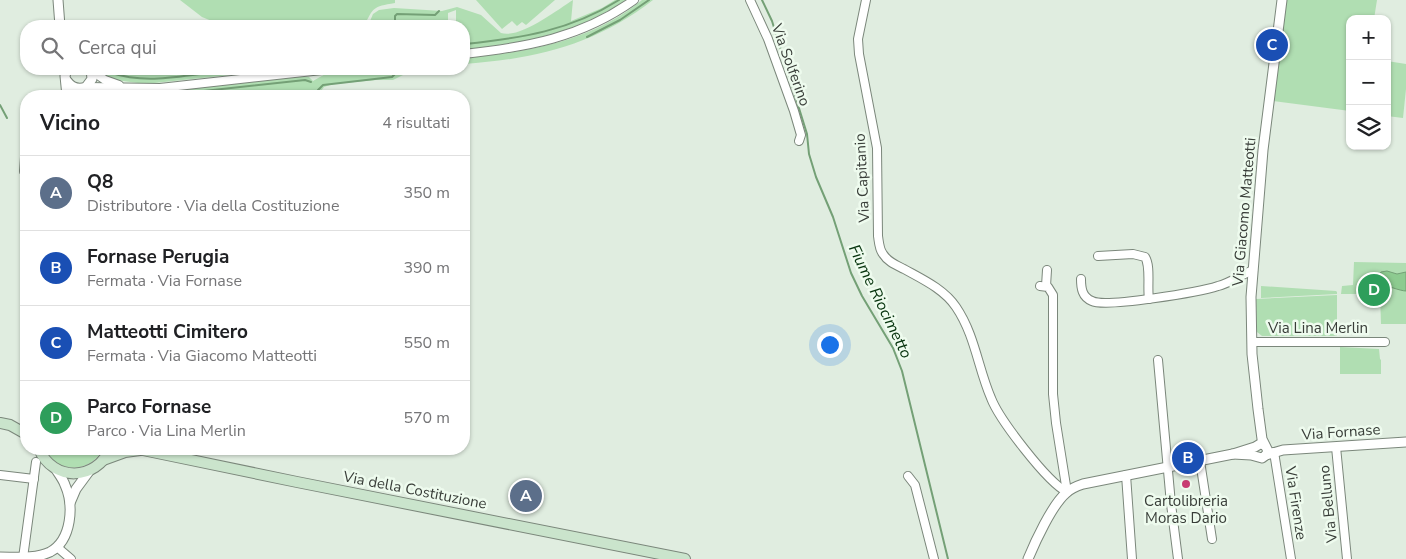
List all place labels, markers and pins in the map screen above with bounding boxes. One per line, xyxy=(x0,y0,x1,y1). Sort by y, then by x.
pin: C xyxy=(1256,26,1288,64)
pin: D xyxy=(1358,271,1390,309)
pin: B xyxy=(1172,439,1204,477)
pin: A xyxy=(510,477,542,515)
marker: Cartolibreria Moras Dario xyxy=(1180,478,1192,490)
place label: Cartolibreria Moras Dario xyxy=(1144,491,1228,528)

